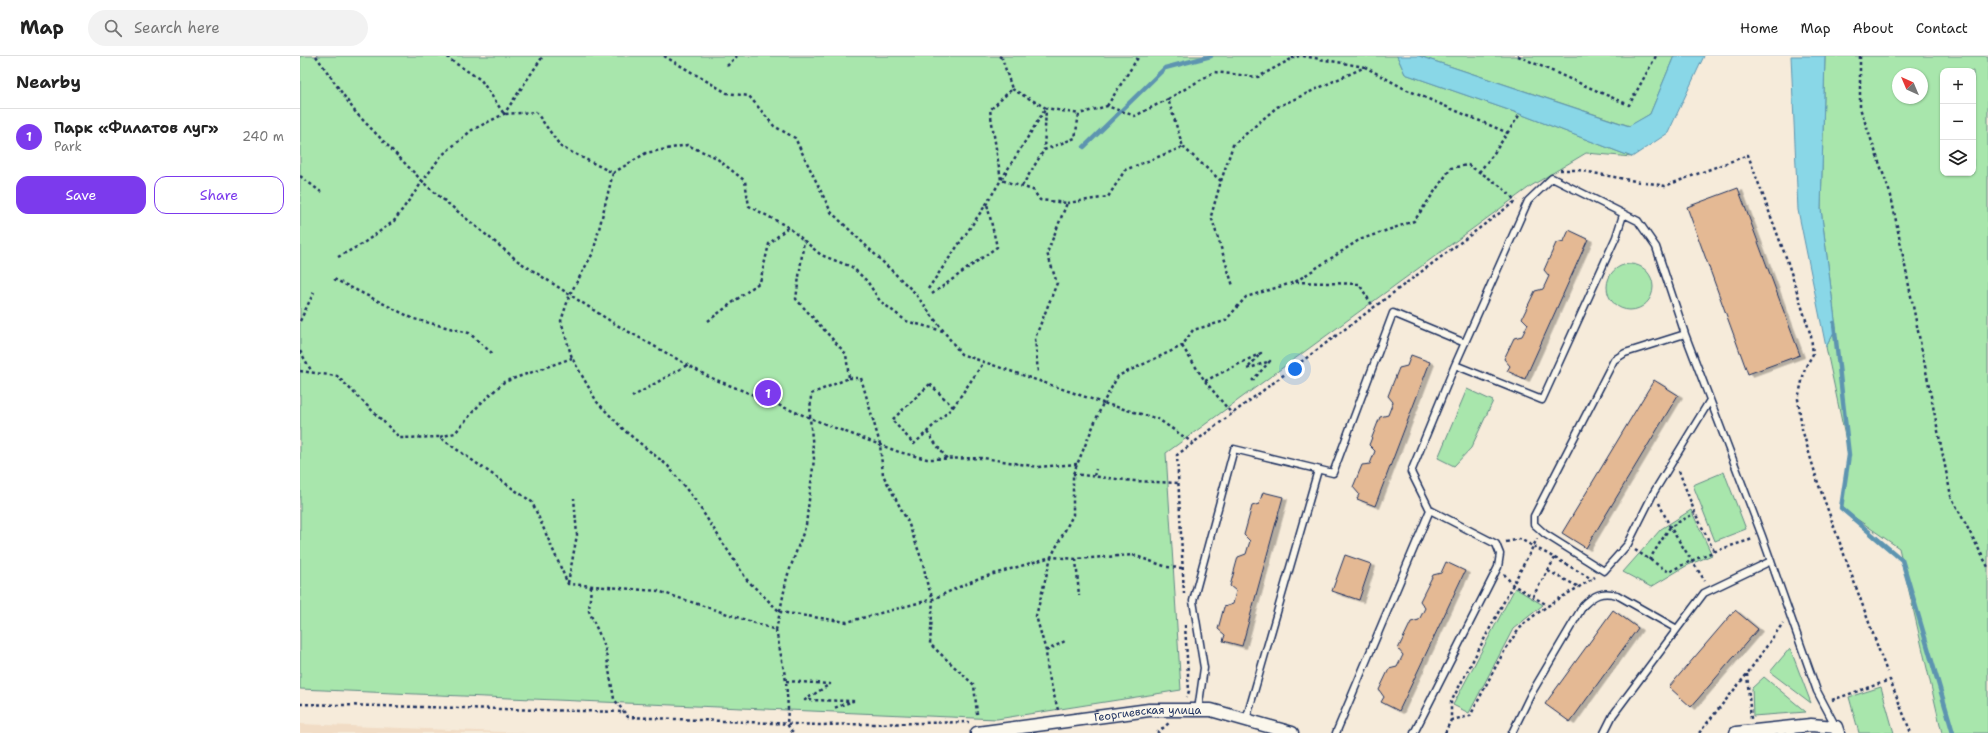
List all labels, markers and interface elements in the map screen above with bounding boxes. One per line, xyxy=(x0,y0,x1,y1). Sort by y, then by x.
search box xyxy=(88,10,368,46)
text: Map xyxy=(20,15,64,40)
icon: search xyxy=(102,17,124,39)
text: Search here xyxy=(134,18,220,38)
text: Home xyxy=(1740,19,1779,37)
text: Map xyxy=(1801,19,1831,37)
text: About xyxy=(1853,19,1894,37)
text: Contact xyxy=(1916,19,1968,37)
north arrow xyxy=(1892,68,1928,104)
map controls xyxy=(1940,68,1976,176)
button: + xyxy=(1940,68,1976,104)
text: Nearby xyxy=(16,71,81,93)
button: − xyxy=(1940,104,1976,140)
text: Парк «Филатов луг» xyxy=(54,118,219,138)
text: 1 xyxy=(26,128,32,145)
text: 240 m xyxy=(242,128,284,145)
text: Park xyxy=(54,138,82,155)
button: layers xyxy=(1940,140,1976,176)
button: Save xyxy=(16,176,146,214)
button: Share xyxy=(154,176,284,214)
your location xyxy=(1285,359,1305,379)
pin: 1 xyxy=(755,378,781,408)
street label: Георгиевская улица xyxy=(1093,703,1202,725)

